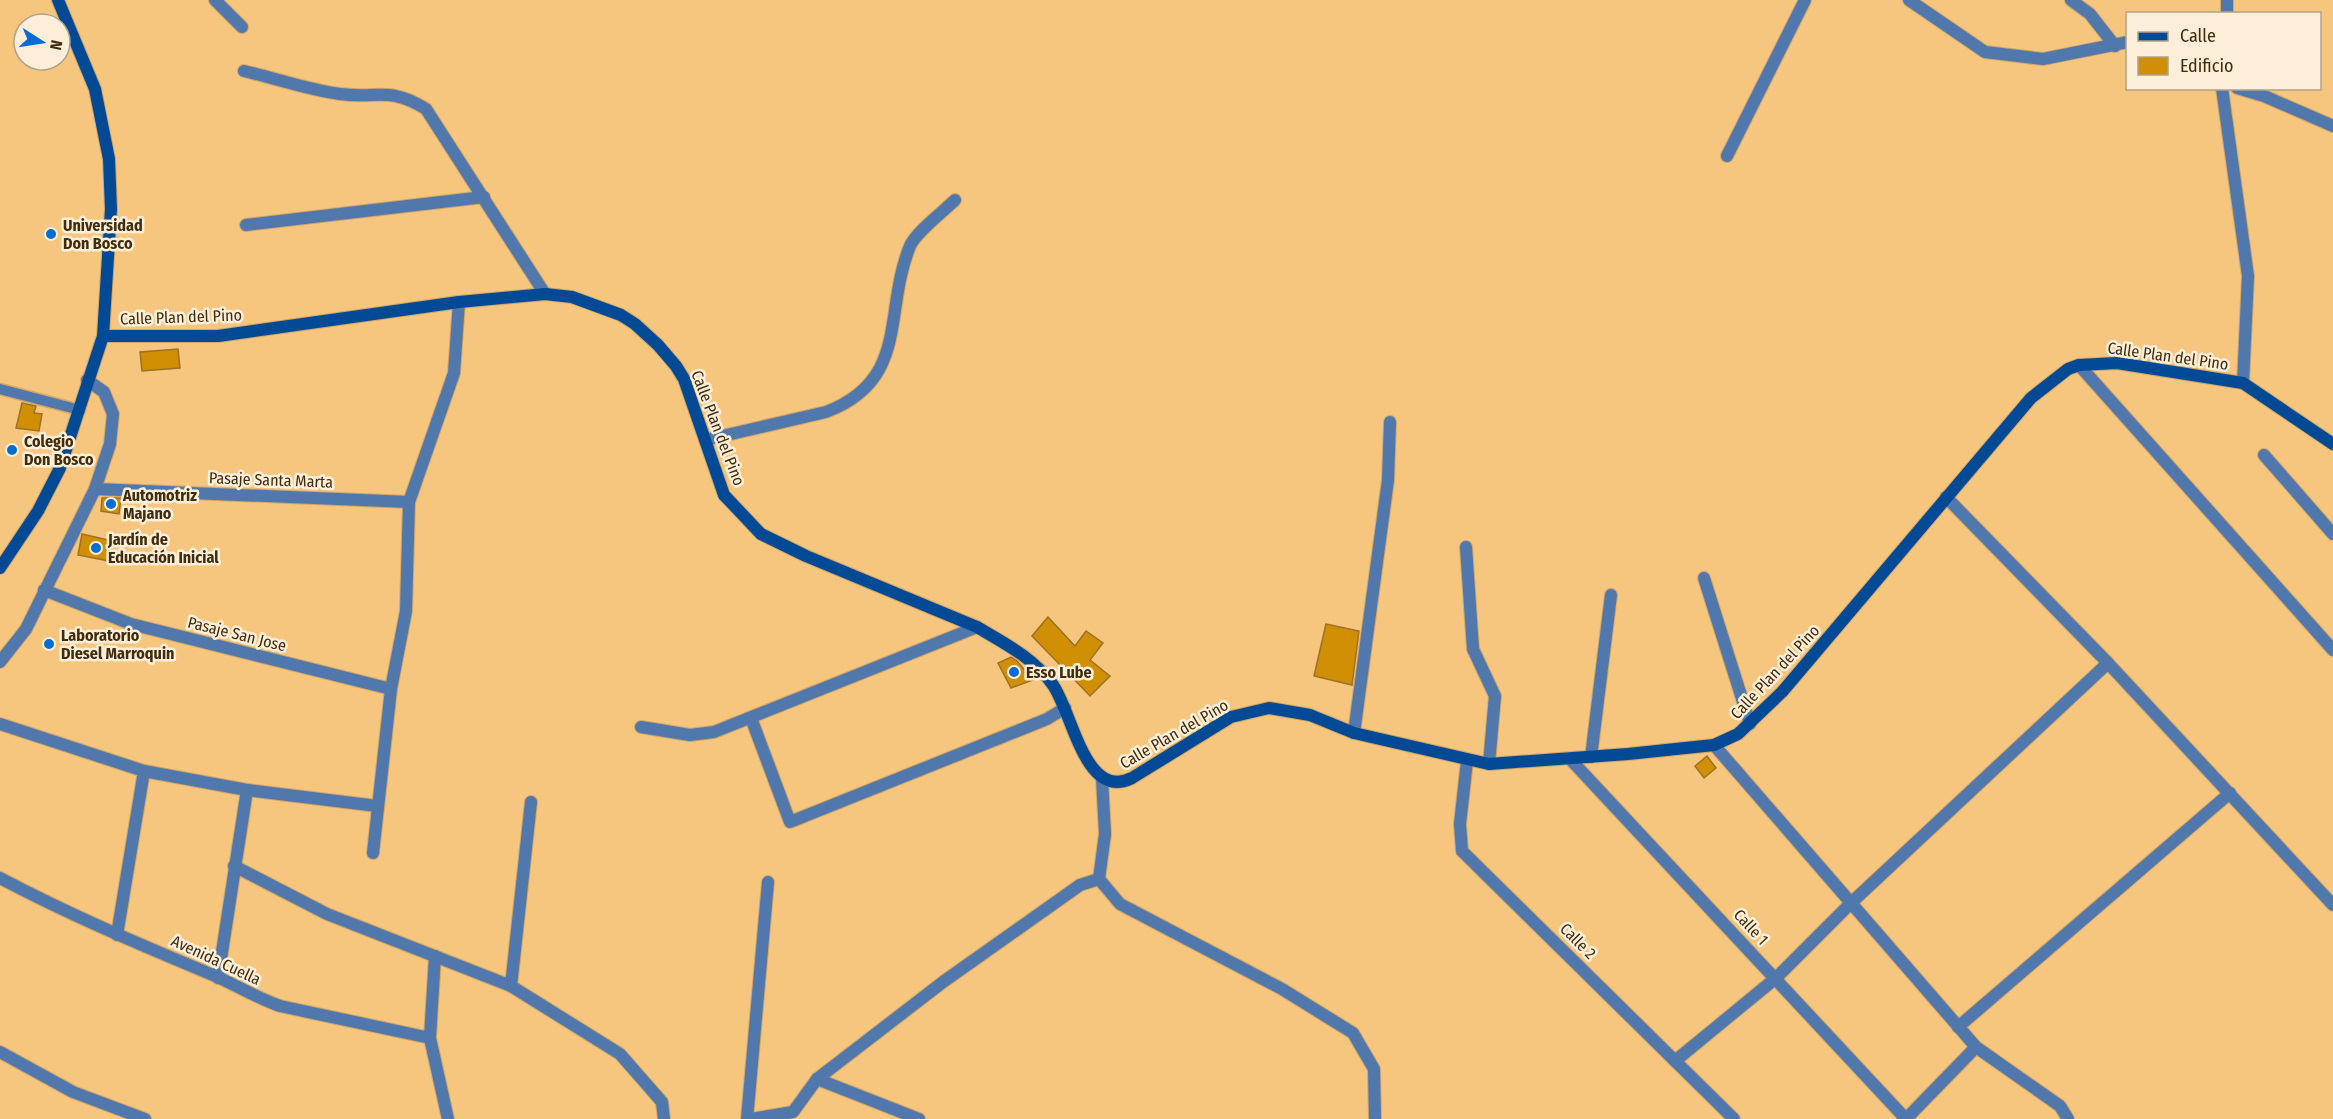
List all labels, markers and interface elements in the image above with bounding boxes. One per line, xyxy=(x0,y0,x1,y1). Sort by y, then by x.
north arrow xyxy=(12,12,72,72)
legend xyxy=(2126,12,2321,90)
text: Calle xyxy=(2180,25,2216,47)
text: N xyxy=(46,38,66,52)
text: Edificio xyxy=(2180,55,2233,77)
place label: Universidad Don Bosco xyxy=(63,216,143,253)
marker: Universidad Don Bosco xyxy=(44,227,58,241)
street label: Calle Plan del Pino xyxy=(120,305,242,329)
street label: Calle Plan del Pino xyxy=(2106,338,2230,374)
street label: Calle Plan del Pino xyxy=(687,368,749,488)
place label: Colegio Don Bosco xyxy=(24,432,94,469)
marker: Colegio Don Bosco xyxy=(5,443,19,457)
street label: Pasaje Santa Marta xyxy=(209,468,333,492)
place label: Automotriz Majano xyxy=(122,486,197,523)
marker: Automotriz Majano xyxy=(104,497,118,511)
place label: Jardín de Educación Inicial xyxy=(107,530,219,567)
marker: Jardín de Educación Inicial xyxy=(89,541,103,555)
street label: Pasaje San Jose xyxy=(186,613,288,655)
street label: Calle Plan del Pino xyxy=(1727,621,1823,723)
place label: Laboratorio Diesel Marroquin xyxy=(61,626,174,663)
marker: Laboratorio Diesel Marroquin xyxy=(42,637,56,651)
place label: Esso Lube xyxy=(1026,663,1092,682)
marker: Esso Lube xyxy=(1007,665,1021,679)
street label: Calle Plan del Pino xyxy=(1117,695,1231,773)
street label: Calle 1 xyxy=(1730,905,1772,949)
street label: Calle 2 xyxy=(1556,919,1600,963)
street label: Avenida Cuella xyxy=(168,931,264,989)

